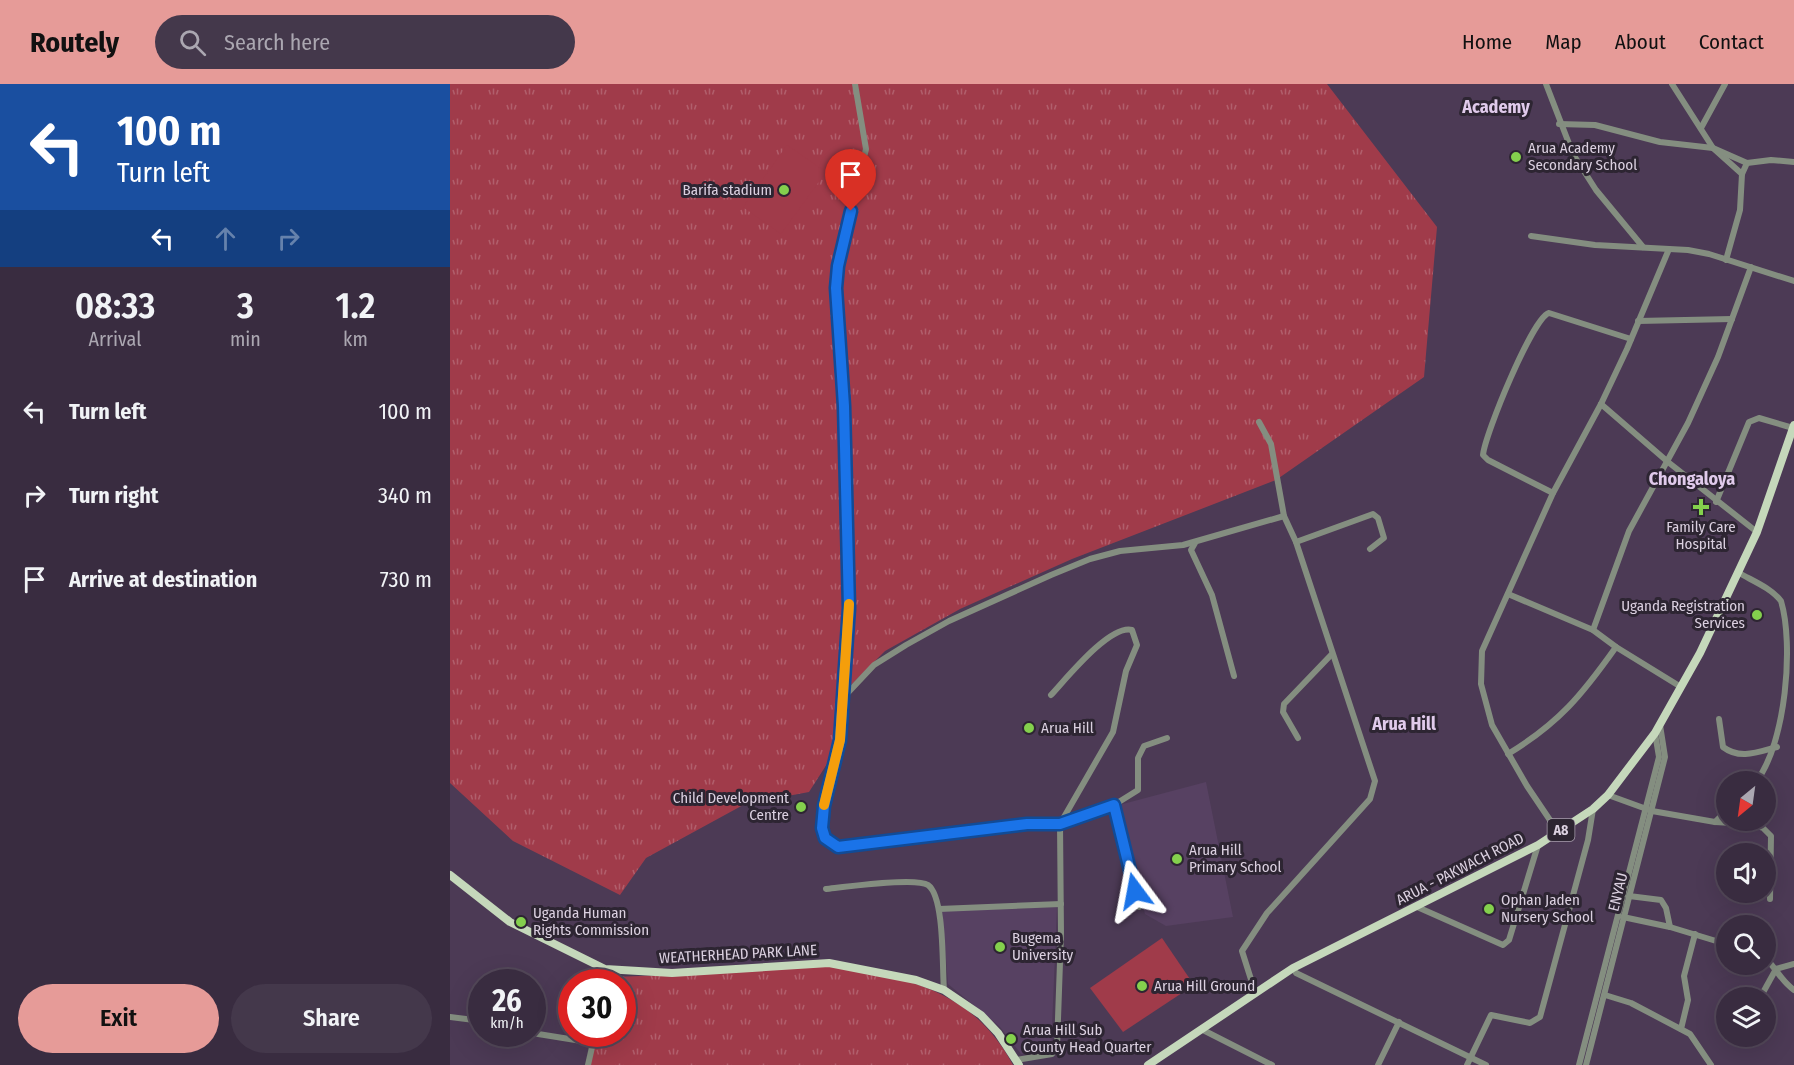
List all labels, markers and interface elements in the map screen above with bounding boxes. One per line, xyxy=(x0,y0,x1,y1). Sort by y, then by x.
search box xyxy=(155,15,575,69)
text: Routely xyxy=(30,26,119,59)
icon: search xyxy=(176,26,209,59)
text: Search here xyxy=(224,29,330,56)
text: Home xyxy=(1462,29,1512,55)
text: Map xyxy=(1545,29,1582,55)
text: About xyxy=(1615,29,1666,55)
text: Contact xyxy=(1699,29,1764,55)
district label: Academy xyxy=(1461,96,1530,118)
text: 100 m xyxy=(117,106,221,156)
icon: left xyxy=(18,108,96,186)
place label: Arua Academy Secondary School xyxy=(1528,139,1637,174)
pin xyxy=(825,149,876,211)
marker: Arua Academy Secondary School xyxy=(1509,150,1523,164)
text: Turn left xyxy=(117,157,210,189)
icon: arrive xyxy=(834,158,867,191)
place label: Barifa stadium xyxy=(683,181,772,199)
marker: Barifa stadium xyxy=(777,183,791,197)
icon: left xyxy=(146,222,179,255)
icon: ahead xyxy=(209,222,242,255)
icon: right xyxy=(272,222,305,255)
text: 08:33 xyxy=(75,284,155,328)
text: 3 xyxy=(237,284,254,328)
text: 1.2 xyxy=(336,284,375,328)
text: Arrival xyxy=(88,327,141,351)
text: min xyxy=(230,327,261,351)
text: km xyxy=(343,327,368,351)
icon: left xyxy=(18,395,51,428)
text: Turn left xyxy=(69,398,147,425)
text: 100 m xyxy=(378,398,432,425)
district label: Chongaloya xyxy=(1649,468,1735,490)
icon: right xyxy=(18,479,51,512)
text: Turn right xyxy=(69,482,158,509)
text: 340 m xyxy=(378,482,432,509)
marker: Family Care Hospital xyxy=(1692,498,1710,516)
place label: Family Care Hospital xyxy=(1666,518,1736,553)
icon: arrive xyxy=(18,563,51,596)
text: Arrive at destination xyxy=(69,566,257,593)
text: 730 m xyxy=(380,566,432,593)
place label: Uganda Registration Services xyxy=(1621,597,1745,632)
marker: Uganda Registration Services xyxy=(1750,608,1764,622)
district label: Arua Hill xyxy=(1371,713,1436,735)
place label: Arua Hill xyxy=(1041,719,1094,737)
marker: Arua Hill xyxy=(1022,721,1036,735)
north arrow xyxy=(1716,771,1776,831)
map controls xyxy=(1716,771,1776,1047)
place label: Child Development Centre xyxy=(673,789,789,824)
marker: Child Development Centre xyxy=(794,800,808,814)
road number: A8 xyxy=(1548,819,1574,841)
street label: ARUA - PAKWACH ROAD xyxy=(1393,829,1527,909)
place label: Arua Hill Primary School xyxy=(1189,841,1281,876)
button: sound xyxy=(1716,843,1776,903)
marker: Arua Hill Primary School xyxy=(1170,852,1184,866)
position arrow xyxy=(1103,859,1167,923)
street label: ENYAU xyxy=(1604,871,1632,913)
place label: Ophan Jaden Nursery School xyxy=(1501,891,1594,926)
marker: Ophan Jaden Nursery School xyxy=(1482,902,1496,916)
place label: Uganda Human Rights Commission xyxy=(533,904,649,939)
marker: Uganda Human Rights Commission xyxy=(514,915,528,929)
button: search xyxy=(1716,915,1776,975)
place label: Bugema University xyxy=(1012,929,1074,964)
marker: Bugema University xyxy=(993,940,1007,954)
street label: WEATHERHEAD PARK LANE xyxy=(659,941,817,967)
speed limit sign: 30 xyxy=(558,969,636,1047)
place label: Arua Hill Ground xyxy=(1154,977,1255,995)
marker: Arua Hill Ground xyxy=(1135,979,1149,993)
text: 26 xyxy=(492,983,522,1019)
button: Exit xyxy=(18,984,219,1053)
button: Share xyxy=(231,984,432,1053)
button: layers xyxy=(1716,987,1776,1047)
text: km/h xyxy=(490,1014,524,1032)
place label: Arua Hill Sub County Head Quarter xyxy=(1023,1021,1152,1056)
marker: Arua Hill Sub County Head Quarter xyxy=(1004,1032,1018,1046)

